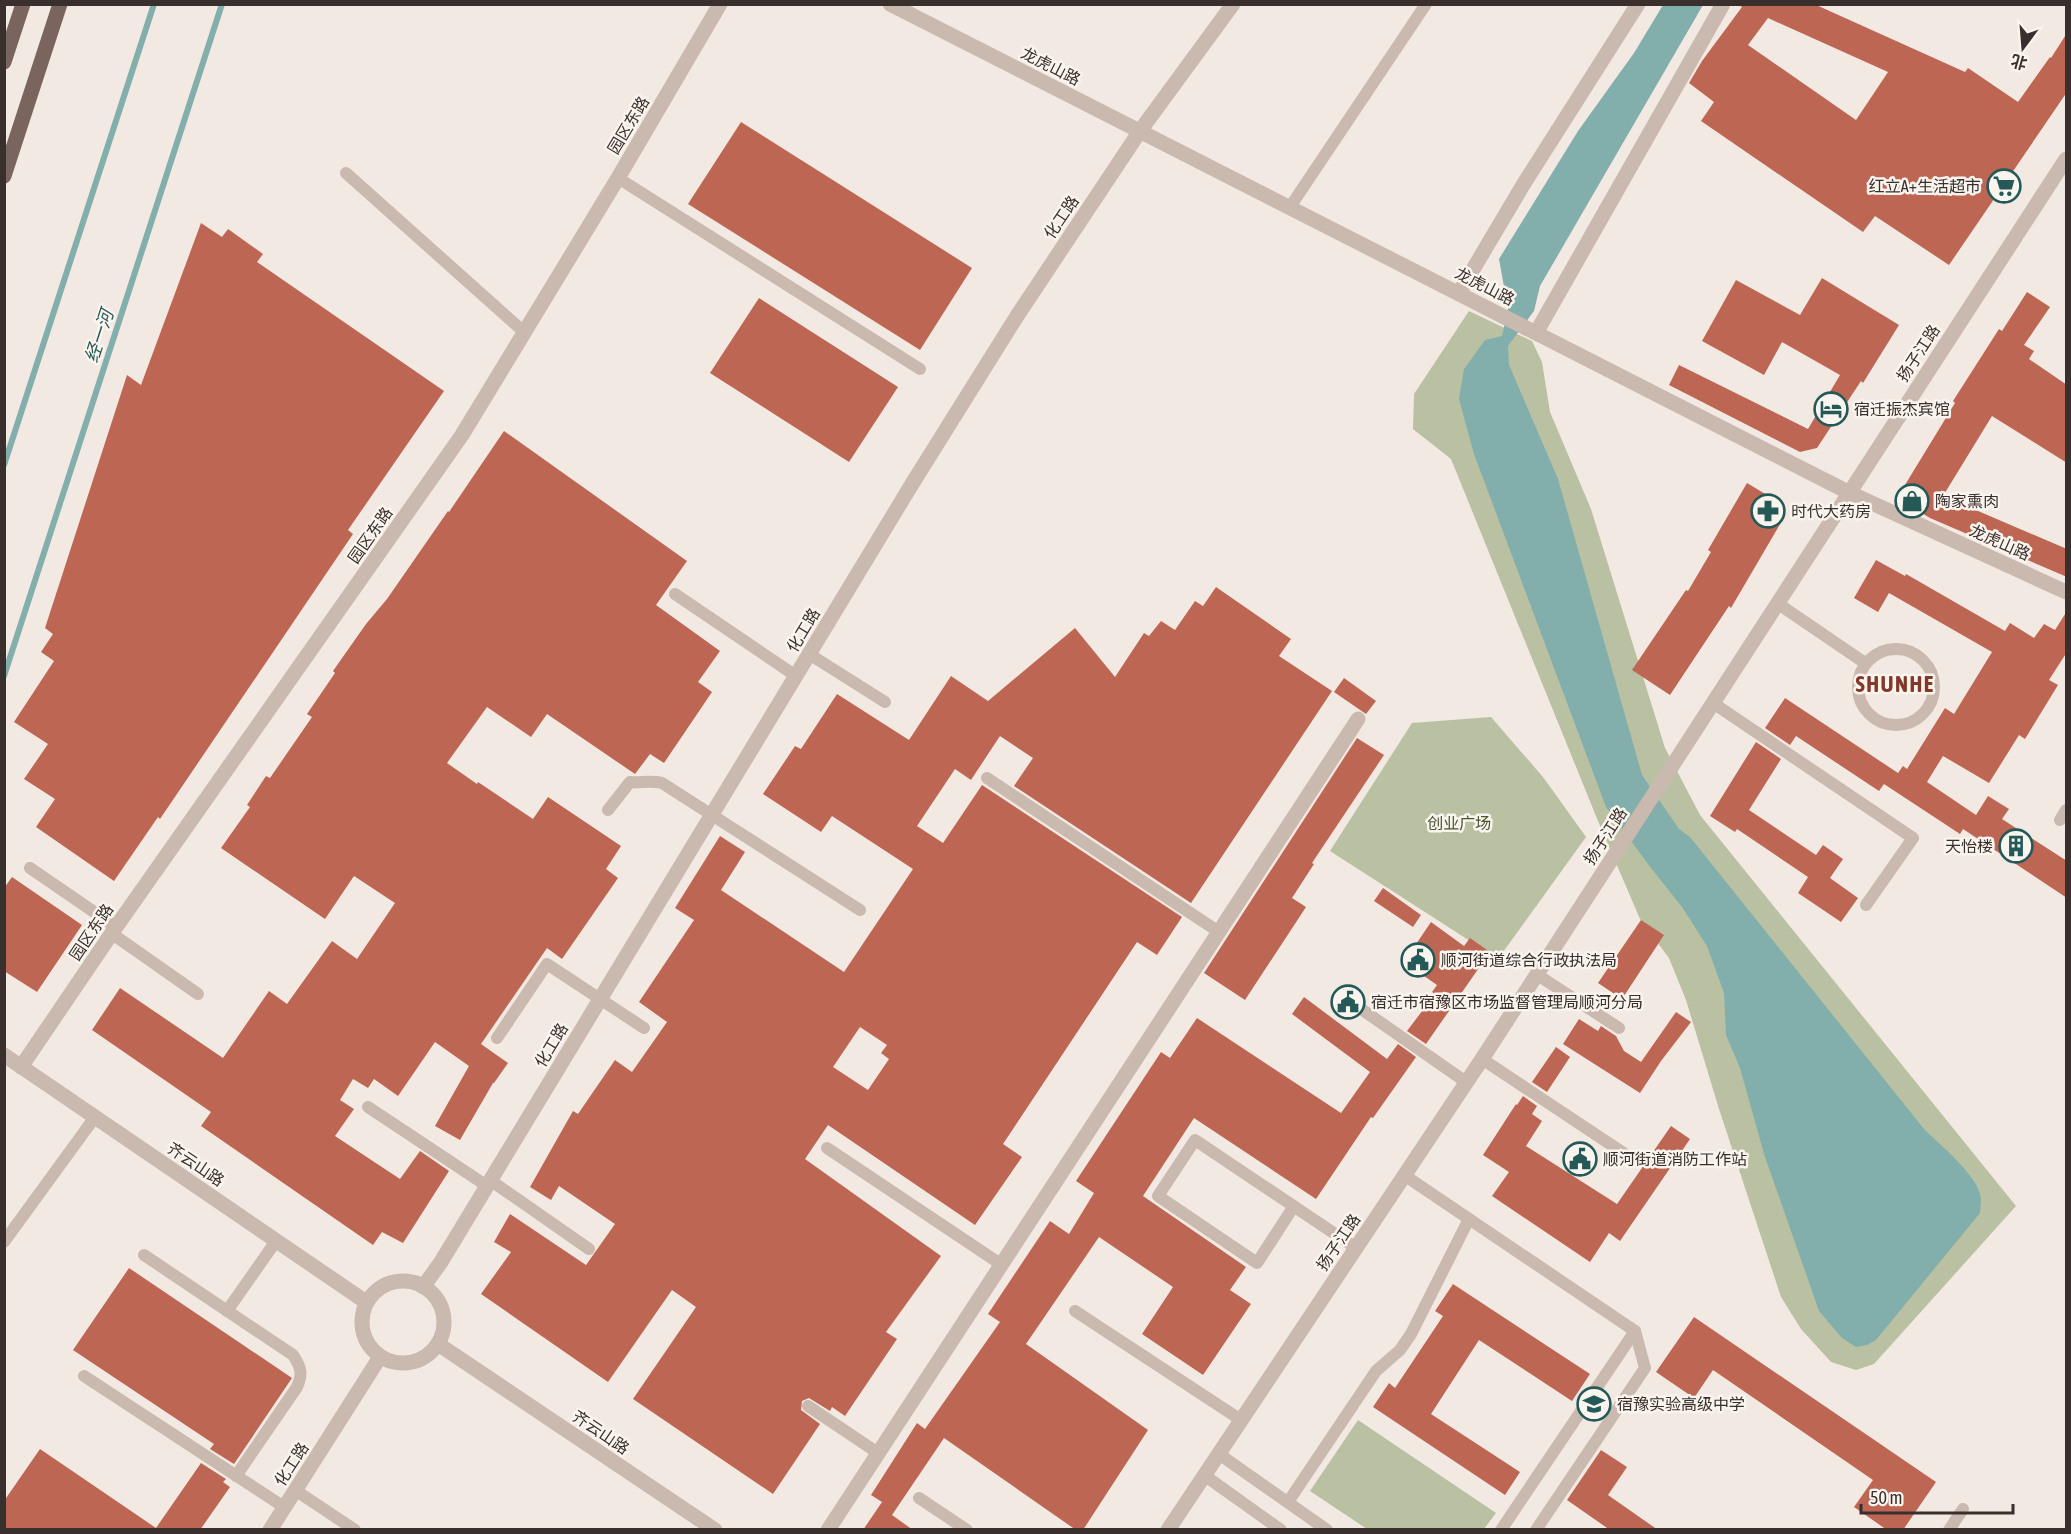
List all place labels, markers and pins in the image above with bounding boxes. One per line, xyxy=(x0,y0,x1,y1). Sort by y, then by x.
supermarket icon: 红立A+生活超市 xyxy=(1986,168,2022,204)
place label: 红立A+生活超市 xyxy=(1869,177,1981,195)
hotel icon: 宿迁振杰宾馆 xyxy=(1813,391,1849,427)
place label: 宿迁振杰宾馆 xyxy=(1854,400,1950,418)
shop icon: 陶家熏肉 xyxy=(1894,483,1930,519)
place label: 陶家熏肉 xyxy=(1935,492,1999,510)
pharmacy icon: 时代大药房 xyxy=(1750,493,1786,529)
place label: 时代大药房 xyxy=(1791,502,1871,520)
building icon: 天怡楼 xyxy=(1998,828,2034,864)
place label: 天怡楼 xyxy=(1945,837,1993,855)
public building icon: 顺河街道综合行政执法局 xyxy=(1400,942,1436,978)
place label: 顺河街道综合行政执法局 xyxy=(1441,951,1617,969)
public building icon: 宿迁市宿豫区市场监督管理局顺河分局 xyxy=(1330,984,1366,1020)
place label: 宿迁市宿豫区市场监督管理局顺河分局 xyxy=(1371,993,1643,1011)
public building icon: 顺河街道消防工作站 xyxy=(1562,1141,1598,1177)
place label: 顺河街道消防工作站 xyxy=(1603,1150,1747,1168)
school or university icon: 宿豫实验高级中学 xyxy=(1576,1386,1612,1422)
place label: 宿豫实验高级中学 xyxy=(1617,1395,1745,1413)

